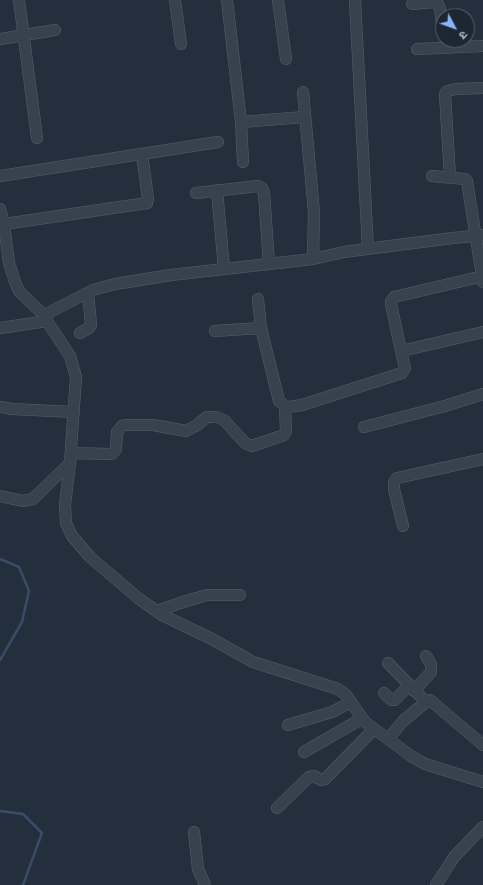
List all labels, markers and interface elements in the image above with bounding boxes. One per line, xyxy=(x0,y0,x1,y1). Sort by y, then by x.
north arrow xyxy=(435,8,475,48)
text: उ xyxy=(456,28,471,42)

